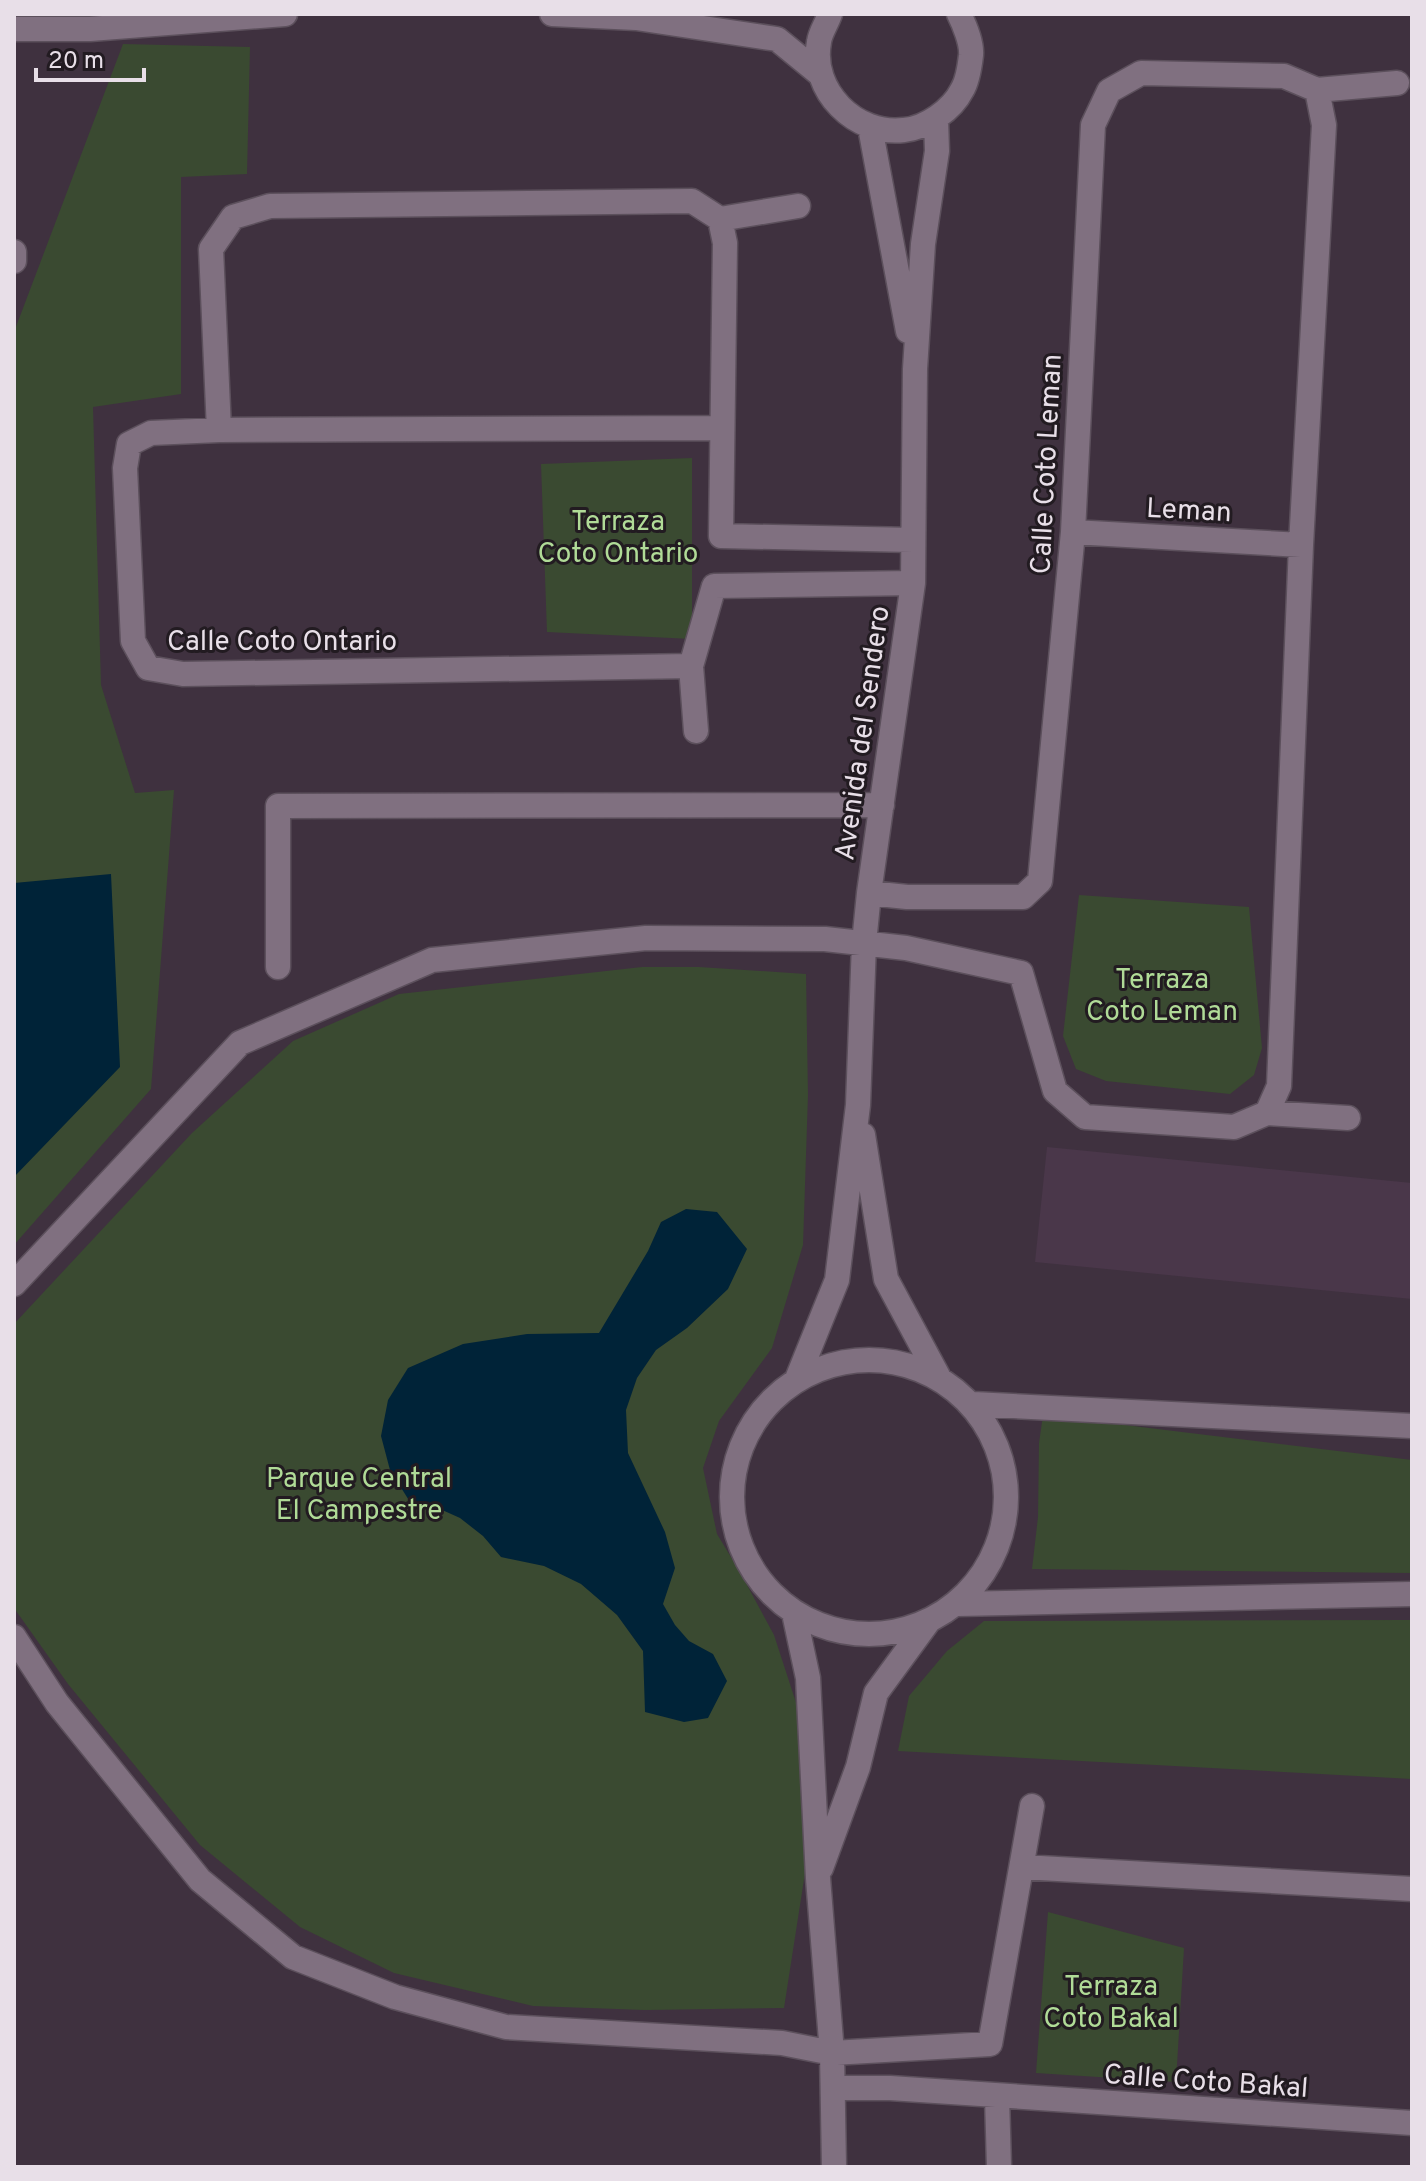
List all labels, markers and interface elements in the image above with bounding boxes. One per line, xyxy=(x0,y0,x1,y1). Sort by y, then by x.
scale bar xyxy=(36,32,144,82)
text: 20 m xyxy=(48,47,104,77)
street label: Calle Coto Leman xyxy=(1024,353,1072,575)
street label: Leman xyxy=(1145,492,1233,532)
park label: Terraza Coto Ontario xyxy=(538,505,698,573)
street label: Avenida del Sendero xyxy=(828,604,900,863)
street label: Calle Coto Ontario xyxy=(167,625,397,661)
park label: Terraza Coto Leman xyxy=(1086,963,1238,1031)
park label: Parque Central El Campestre xyxy=(266,1462,452,1530)
park label: Terraza Coto Bakal xyxy=(1043,1970,1179,2038)
street label: Calle Coto Bakal xyxy=(1102,2058,1309,2108)

